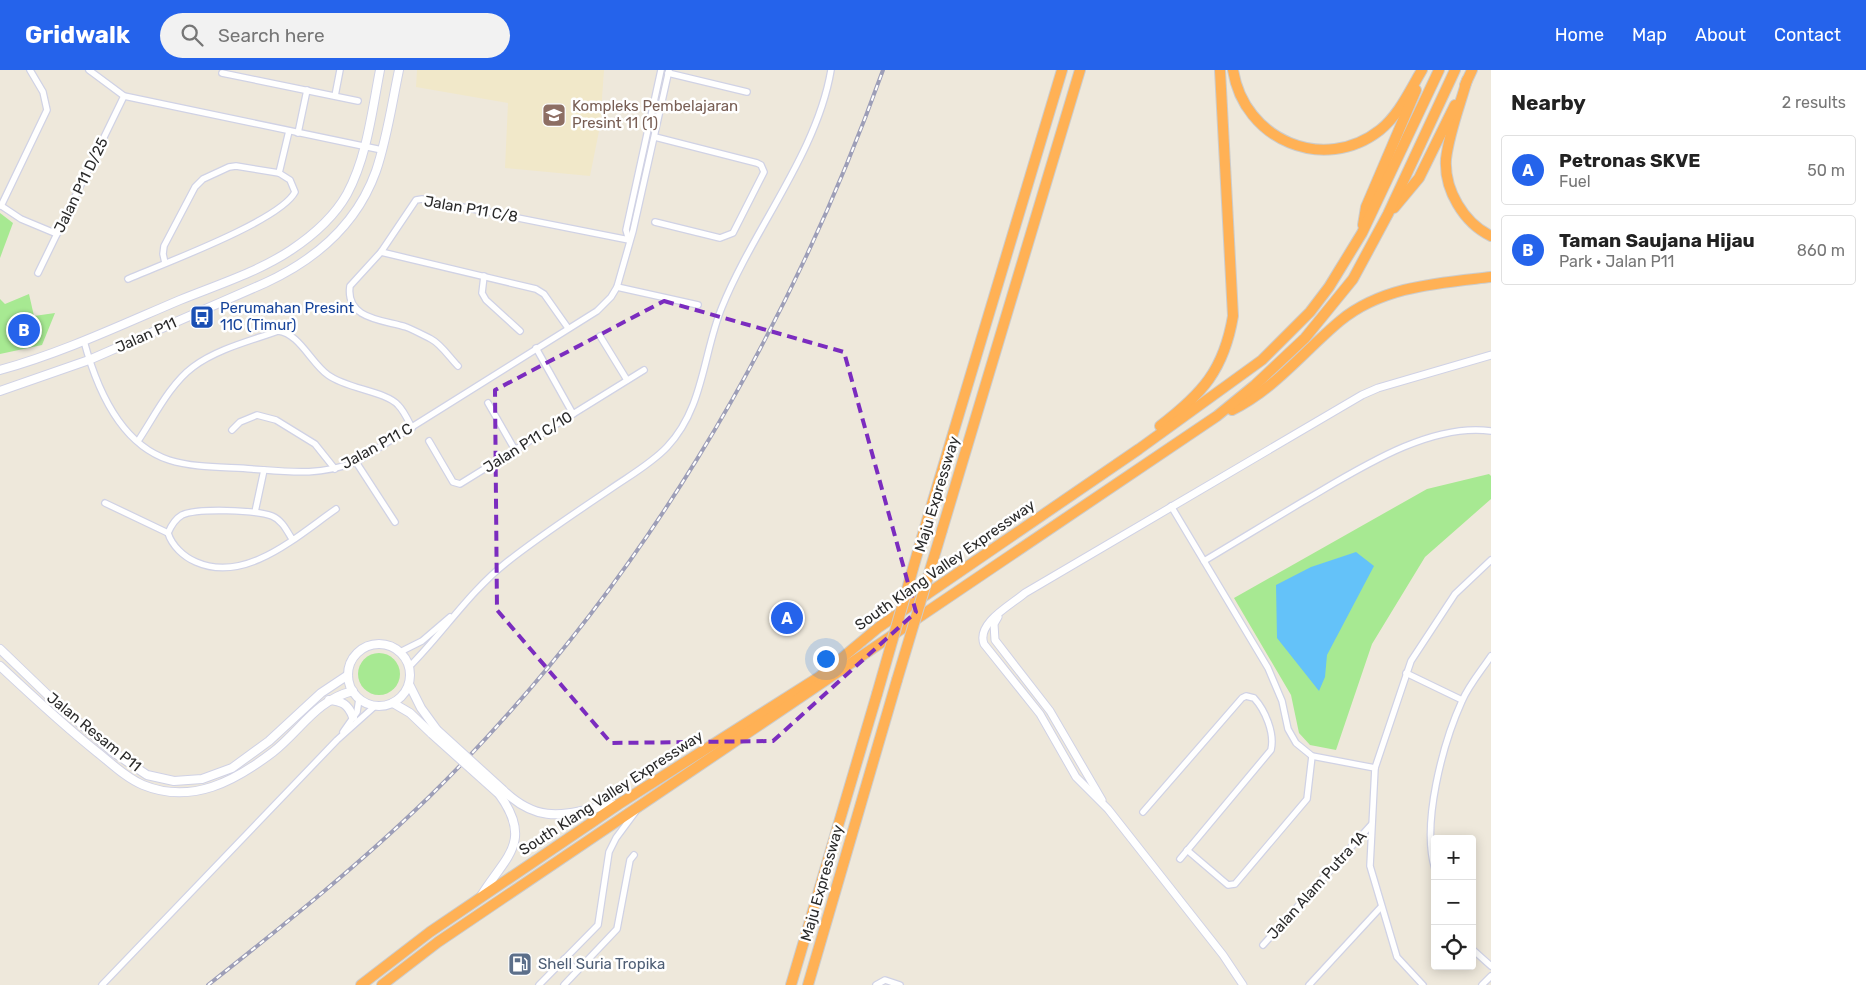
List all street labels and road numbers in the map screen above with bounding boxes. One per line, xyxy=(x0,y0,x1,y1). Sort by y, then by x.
street label: Jalan P11 D/25 xyxy=(50,135,112,235)
street label: Jalan P11 C/8 xyxy=(423,192,519,226)
street label: Jalan P11 xyxy=(113,314,179,356)
street label: Jalan P11 C/10 xyxy=(480,407,576,477)
street label: Jalan P11 C xyxy=(338,419,416,473)
street label: Maju Expressway xyxy=(911,434,963,554)
street label: South Klang Valley Expressway xyxy=(852,496,1038,634)
street label: Jalan Resam P11 xyxy=(43,689,145,775)
street label: South Klang Valley Expressway xyxy=(516,727,706,859)
street label: Maju Expressway xyxy=(797,823,847,943)
street label: Jalan Alam Putra 1A xyxy=(1264,827,1370,943)

